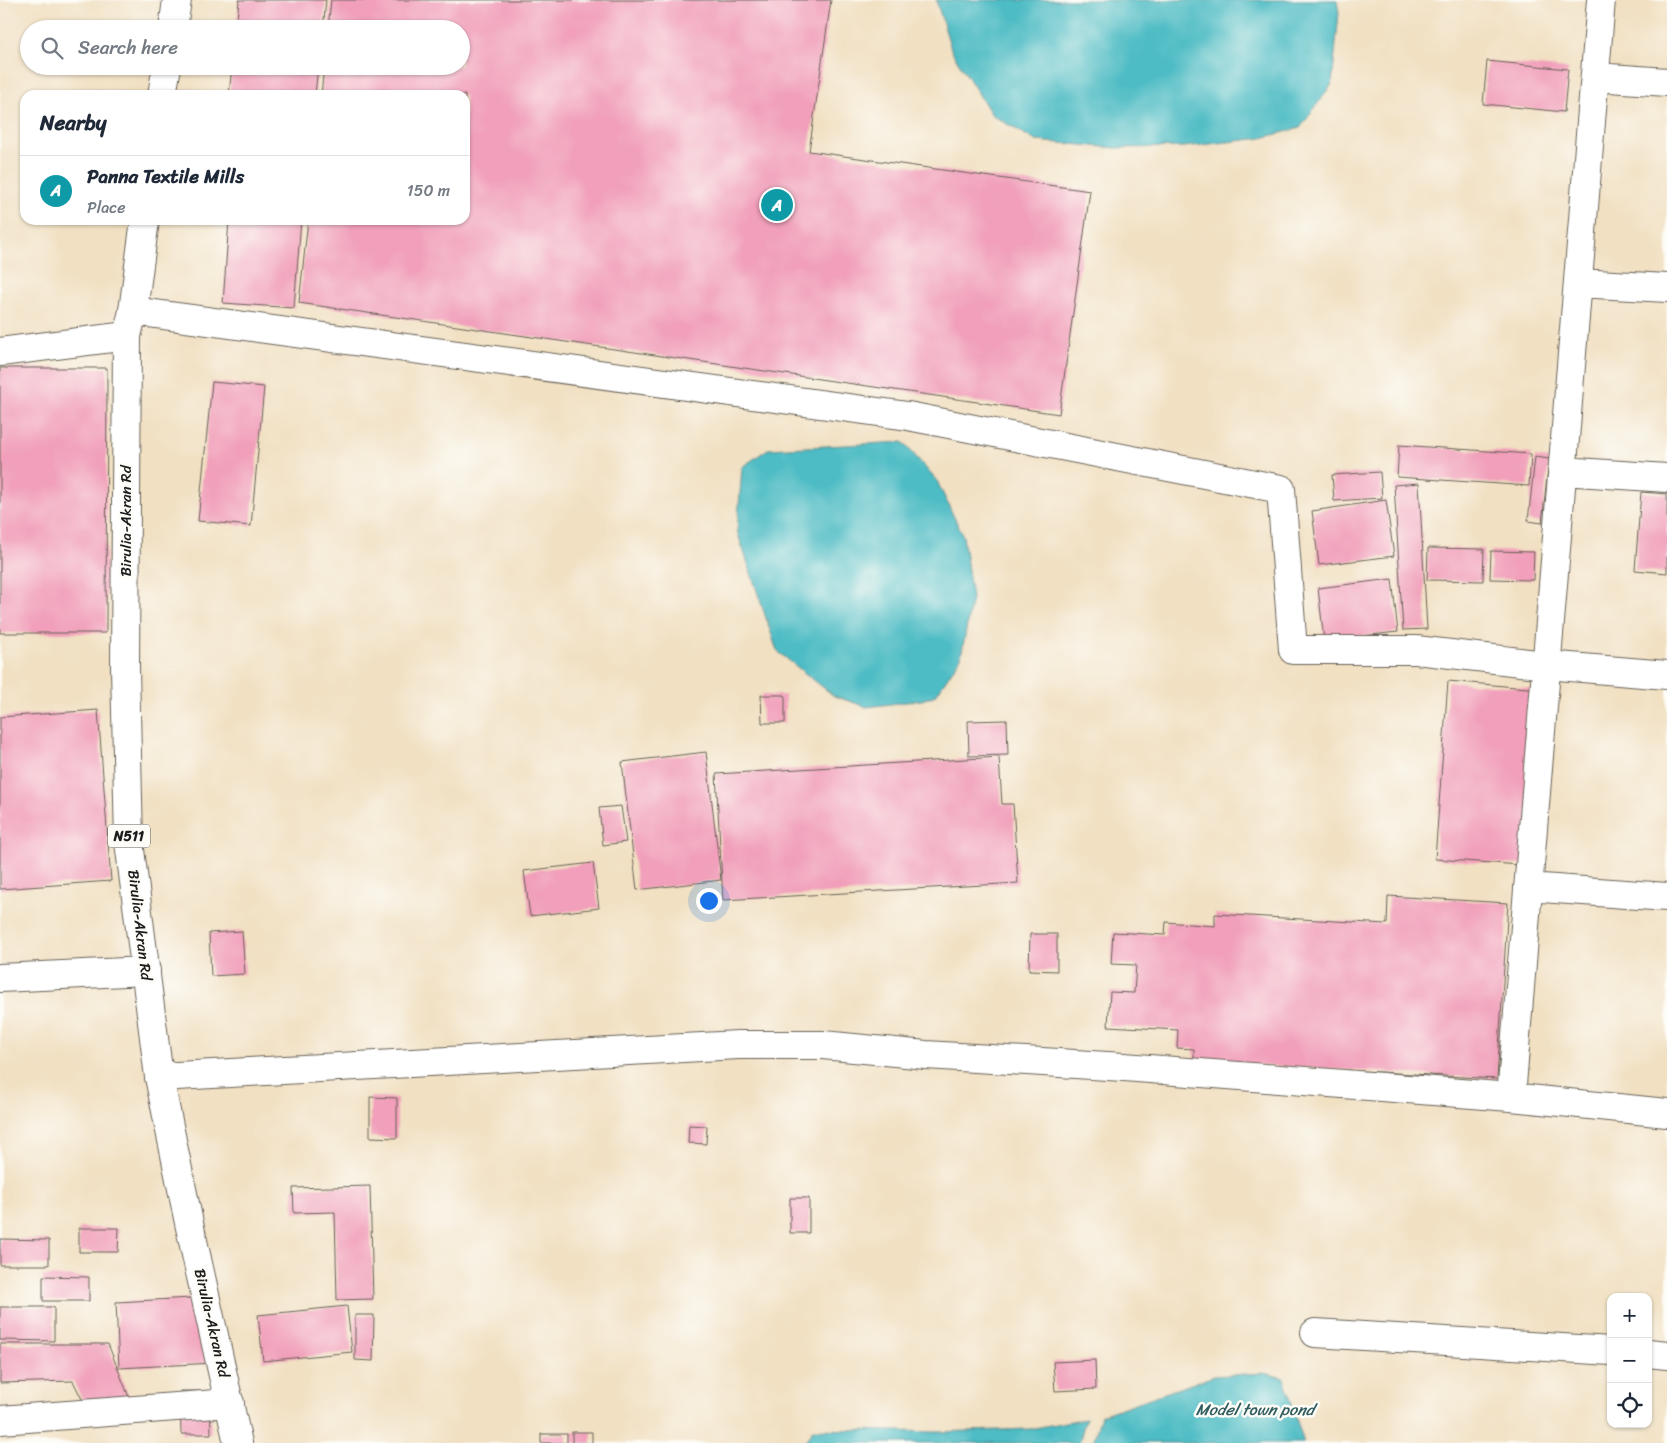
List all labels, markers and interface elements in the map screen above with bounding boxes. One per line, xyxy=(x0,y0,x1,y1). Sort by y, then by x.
search box xyxy=(20,20,470,75)
text: Search here xyxy=(78,31,178,64)
icon: search xyxy=(38,34,66,62)
text: Nearby xyxy=(40,104,106,142)
text: Panna Textile Mills xyxy=(87,160,244,193)
text: A xyxy=(51,176,61,205)
text: 150 m xyxy=(407,176,450,205)
pin: A xyxy=(761,186,793,224)
text: Place xyxy=(87,193,126,222)
street label: Birulia-Akran Rd xyxy=(113,464,139,577)
road number: N511 xyxy=(108,824,150,848)
street label: Birulia-Akran Rd xyxy=(120,868,160,983)
your location xyxy=(696,888,722,914)
street label: Birulia-Akran Rd xyxy=(187,1266,237,1381)
map controls xyxy=(1607,1293,1652,1428)
button: + xyxy=(1607,1293,1652,1338)
button: − xyxy=(1607,1338,1652,1383)
button: locate xyxy=(1607,1383,1652,1428)
water label: Model town pond xyxy=(1196,1395,1319,1424)

